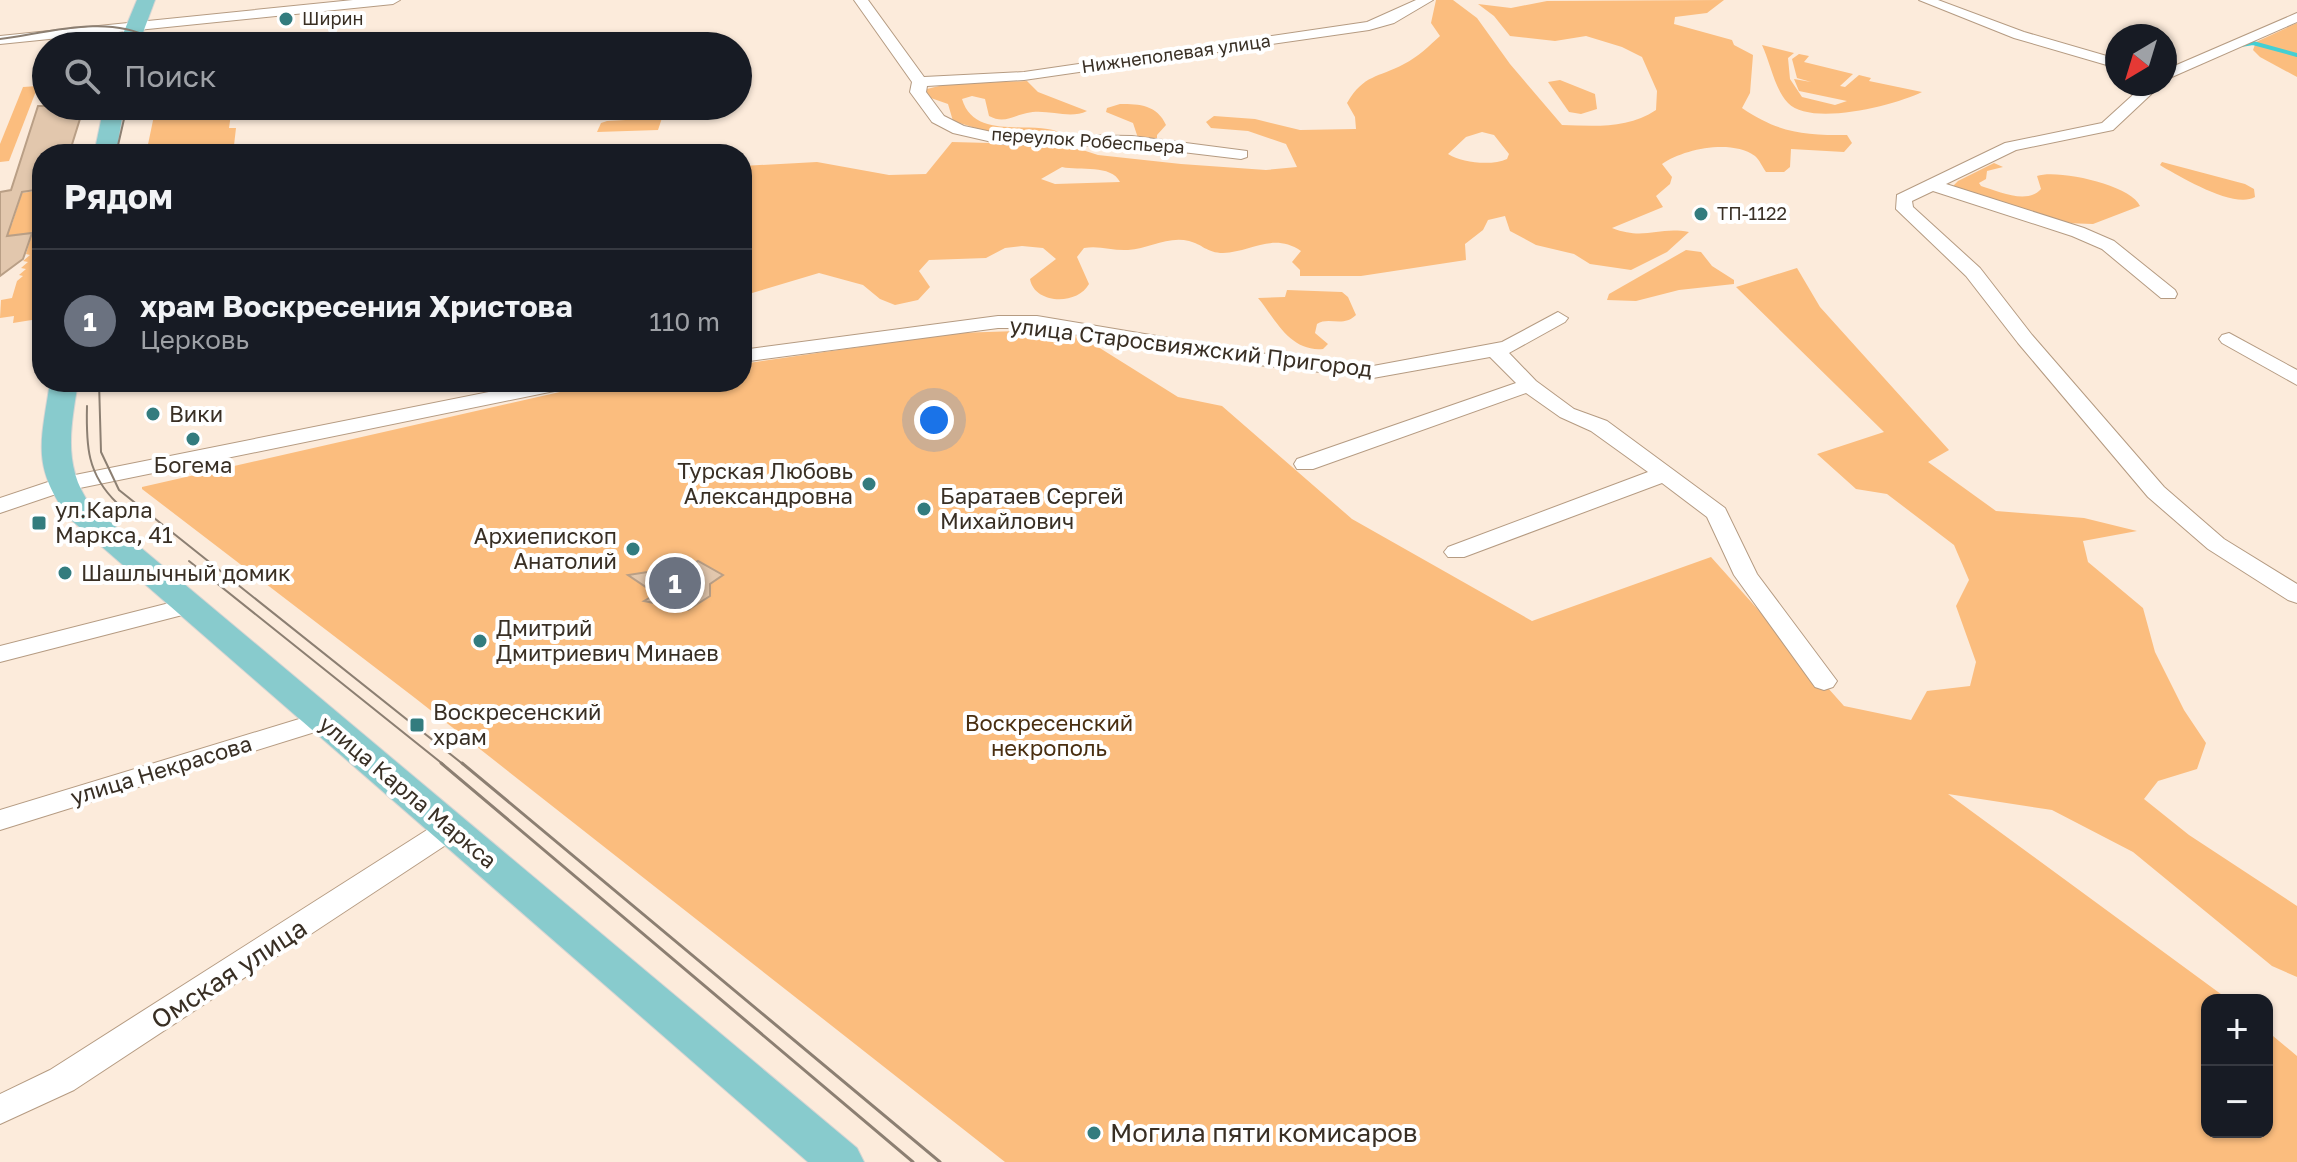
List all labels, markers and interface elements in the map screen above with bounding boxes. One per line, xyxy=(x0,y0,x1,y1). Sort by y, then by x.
place label: Ширин xyxy=(302,7,363,29)
marker: Ширин xyxy=(277,10,295,28)
north arrow xyxy=(2105,24,2177,96)
street label: Нижнеполевая улица xyxy=(1080,29,1272,77)
search box xyxy=(32,32,752,120)
icon: search xyxy=(60,54,104,98)
text: Поиск xyxy=(124,58,216,94)
street label: переулок Робеспьера xyxy=(991,122,1185,158)
text: Рядом xyxy=(64,176,173,216)
place label: ТП-1122 xyxy=(1717,202,1787,224)
marker: ТП-1122 xyxy=(1692,205,1710,223)
text: храм Воскресения Христова xyxy=(140,288,573,324)
text: 1 xyxy=(83,306,97,337)
text: 110 m xyxy=(649,306,720,337)
street label: улица Старосвияжский Пригород xyxy=(1008,311,1374,382)
text: Церковь xyxy=(140,324,249,355)
place label: Вики xyxy=(169,400,223,427)
your location xyxy=(914,400,954,440)
marker: Вики xyxy=(144,405,162,423)
marker: Богема xyxy=(184,430,202,448)
place label: Богема xyxy=(154,451,232,478)
place label: Турская Любовь Александровна xyxy=(677,457,853,509)
marker: Турская Любовь Александровна xyxy=(860,475,878,493)
place label: Баратаев Сергей Михайлович xyxy=(940,482,1124,534)
place label: ул.Карла Маркса, 41 xyxy=(55,496,173,548)
marker: Баратаев Сергей Михайлович xyxy=(915,500,933,518)
marker: ул.Карла Маркса, 41 xyxy=(30,514,48,532)
place label: Архиепископ Анатолий xyxy=(474,522,617,574)
marker: Архиепископ Анатолий xyxy=(624,540,642,558)
pin: 1 xyxy=(649,553,701,613)
place label: Шашлычный домик xyxy=(81,559,291,586)
marker: Шашлычный домик xyxy=(56,564,74,582)
place label: Дмитрий Дмитриевич Минаев xyxy=(496,614,719,666)
marker: Дмитрий Дмитриевич Минаев xyxy=(471,632,489,650)
place label: Воскресенский храм xyxy=(433,698,602,750)
park label: Воскресенский некрополь xyxy=(965,709,1133,761)
street label: улица Карла Маркса xyxy=(314,710,502,874)
marker: Воскресенский храм xyxy=(408,716,426,734)
street label: улица Некрасова xyxy=(67,729,255,810)
street label: Омская улица xyxy=(145,912,312,1035)
map controls xyxy=(2201,994,2273,1138)
button: + xyxy=(2201,994,2273,1066)
button: − xyxy=(2201,1066,2273,1138)
place label: Могила пяти комисаров xyxy=(1110,1117,1417,1148)
marker: Могила пяти комисаров xyxy=(1085,1124,1103,1142)

